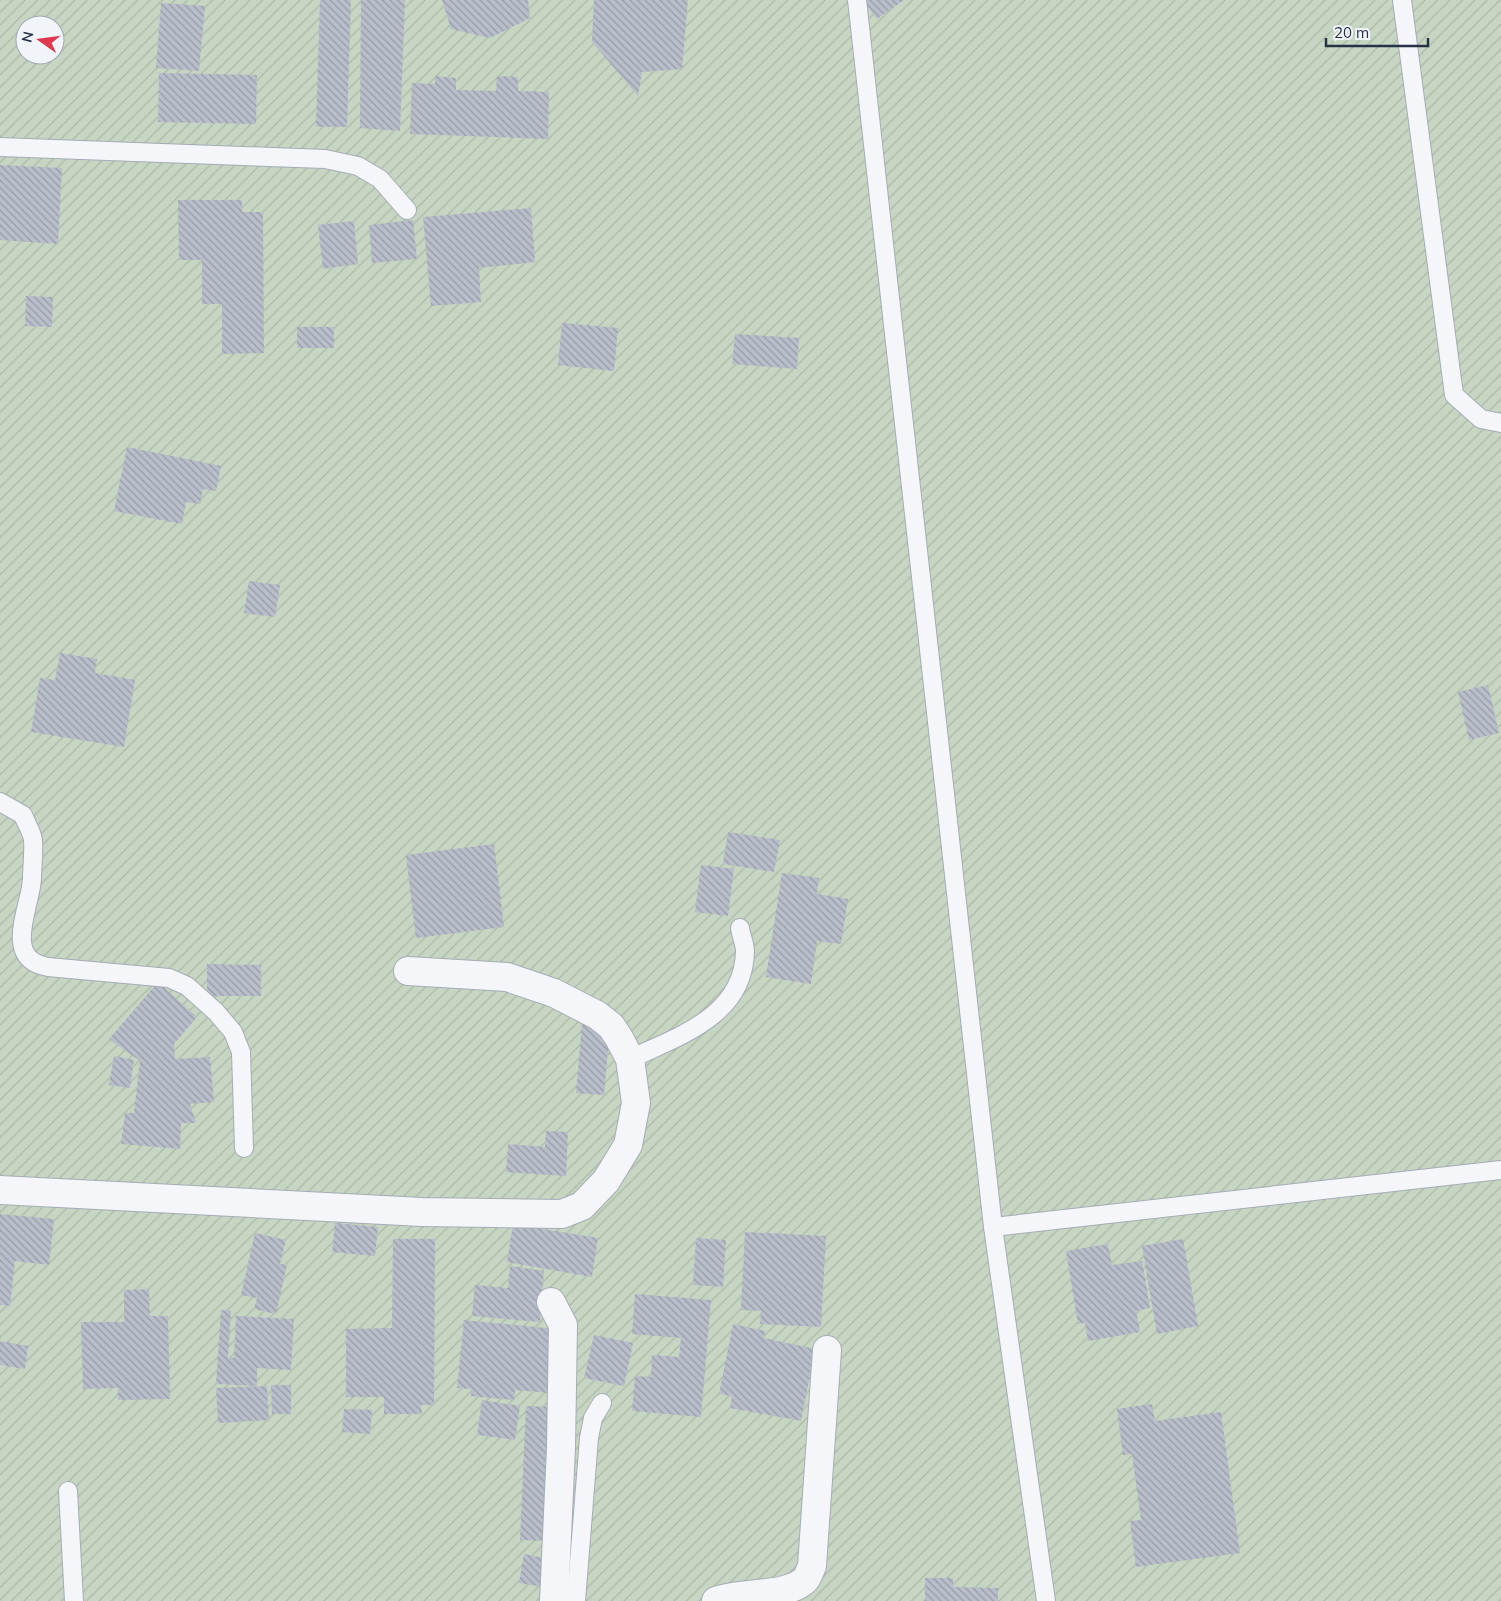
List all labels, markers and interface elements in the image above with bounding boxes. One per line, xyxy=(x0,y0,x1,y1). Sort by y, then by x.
north arrow xyxy=(15,15,65,65)
scale bar xyxy=(1326,15,1428,47)
text: 20 m xyxy=(1334,23,1369,42)
text: N xyxy=(17,30,37,44)

